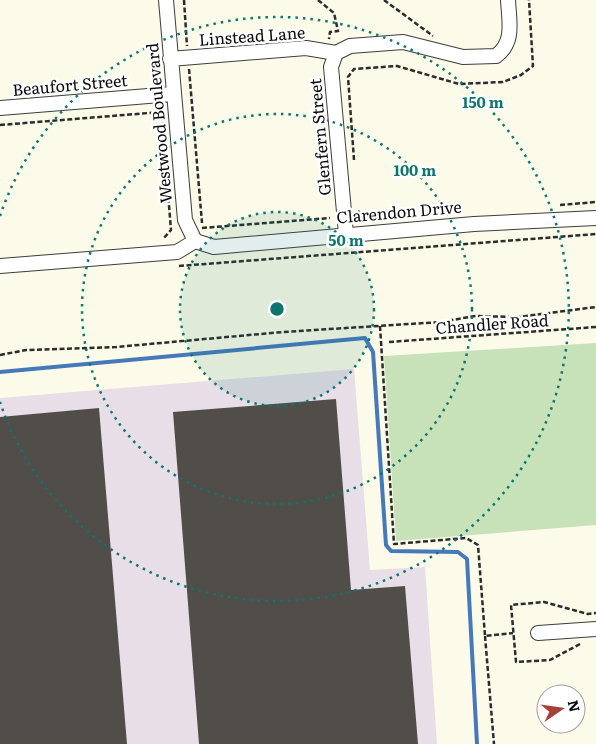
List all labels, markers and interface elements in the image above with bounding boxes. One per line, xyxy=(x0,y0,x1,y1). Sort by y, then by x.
street label: Linstead Lane xyxy=(198,19,306,51)
street label: Westwood Boulevard xyxy=(139,42,177,204)
street label: Beaufort Street xyxy=(11,67,129,101)
street label: Glenfern Street xyxy=(302,77,336,197)
text: 150 m xyxy=(462,90,504,113)
text: 100 m xyxy=(394,158,436,181)
street label: Clarendon Drive xyxy=(335,194,463,228)
text: 50 m xyxy=(328,228,364,251)
centre of rings xyxy=(268,300,286,318)
street label: Chandler Road xyxy=(435,307,549,339)
north arrow xyxy=(536,684,586,734)
text: N xyxy=(564,698,586,714)

